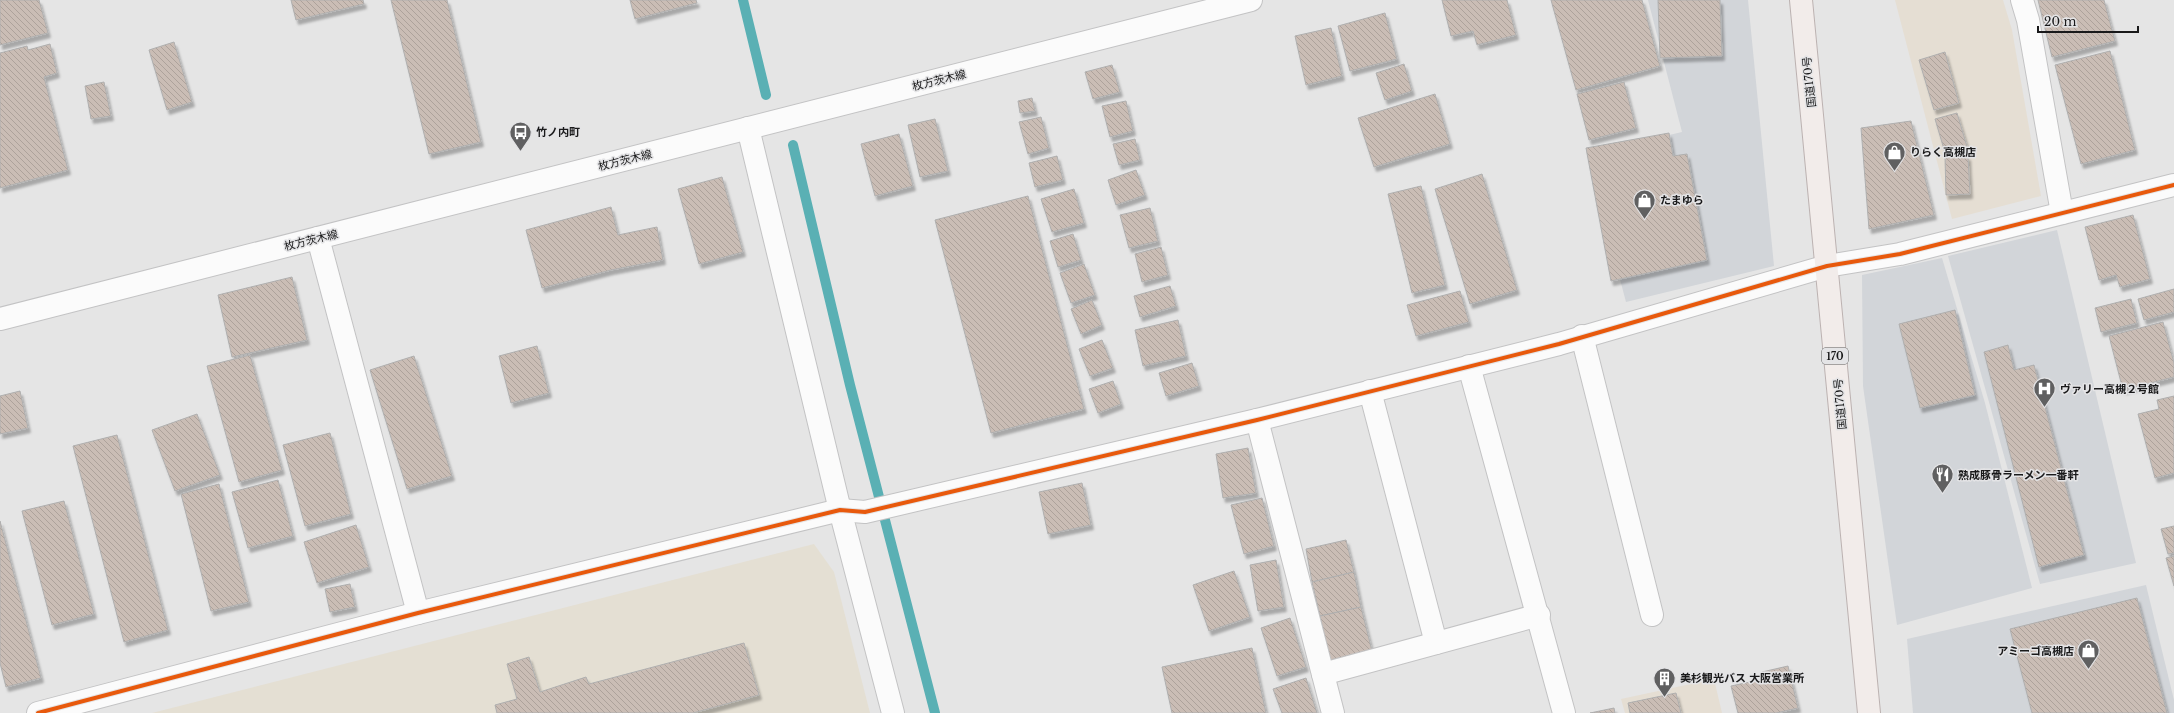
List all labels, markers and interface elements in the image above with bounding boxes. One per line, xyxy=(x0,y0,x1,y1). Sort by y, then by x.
scale bar xyxy=(2038,8,2138,34)
text: 20 m xyxy=(2044,14,2076,29)
street label: 国道170号 xyxy=(1799,56,1819,108)
street label: 枚方茨木線 xyxy=(911,67,967,93)
bus stop icon: 竹ノ内町 xyxy=(507,119,533,152)
place label: 竹ノ内町 xyxy=(536,125,580,139)
shop icon: りらく高槻店 xyxy=(1881,139,1907,172)
place label: りらく高槻店 xyxy=(1910,145,1976,159)
street label: 枚方茨木線 xyxy=(597,147,653,173)
shop icon: たまゆら xyxy=(1631,187,1657,220)
place label: たまゆら xyxy=(1660,193,1704,207)
street label: 枚方茨木線 xyxy=(283,227,339,253)
road number: 170 xyxy=(1822,348,1848,364)
hospital icon: ヴァリー高槻２号館 xyxy=(2032,376,2058,409)
street label: 国道170号 xyxy=(1831,378,1849,430)
place label: ヴァリー高槻２号館 xyxy=(2060,382,2159,396)
restaurant icon: 熟成豚骨ラーメン一番軒 xyxy=(1930,462,1956,495)
place label: 熟成豚骨ラーメン一番軒 xyxy=(1958,468,2079,482)
shop icon: アミーゴ高槻店 xyxy=(2076,638,2102,671)
place label: アミーゴ高槻店 xyxy=(1997,644,2074,658)
building icon: 美杉観光バス 大阪営業所 xyxy=(1652,665,1678,698)
place label: 美杉観光バス 大阪営業所 xyxy=(1680,671,1804,685)

